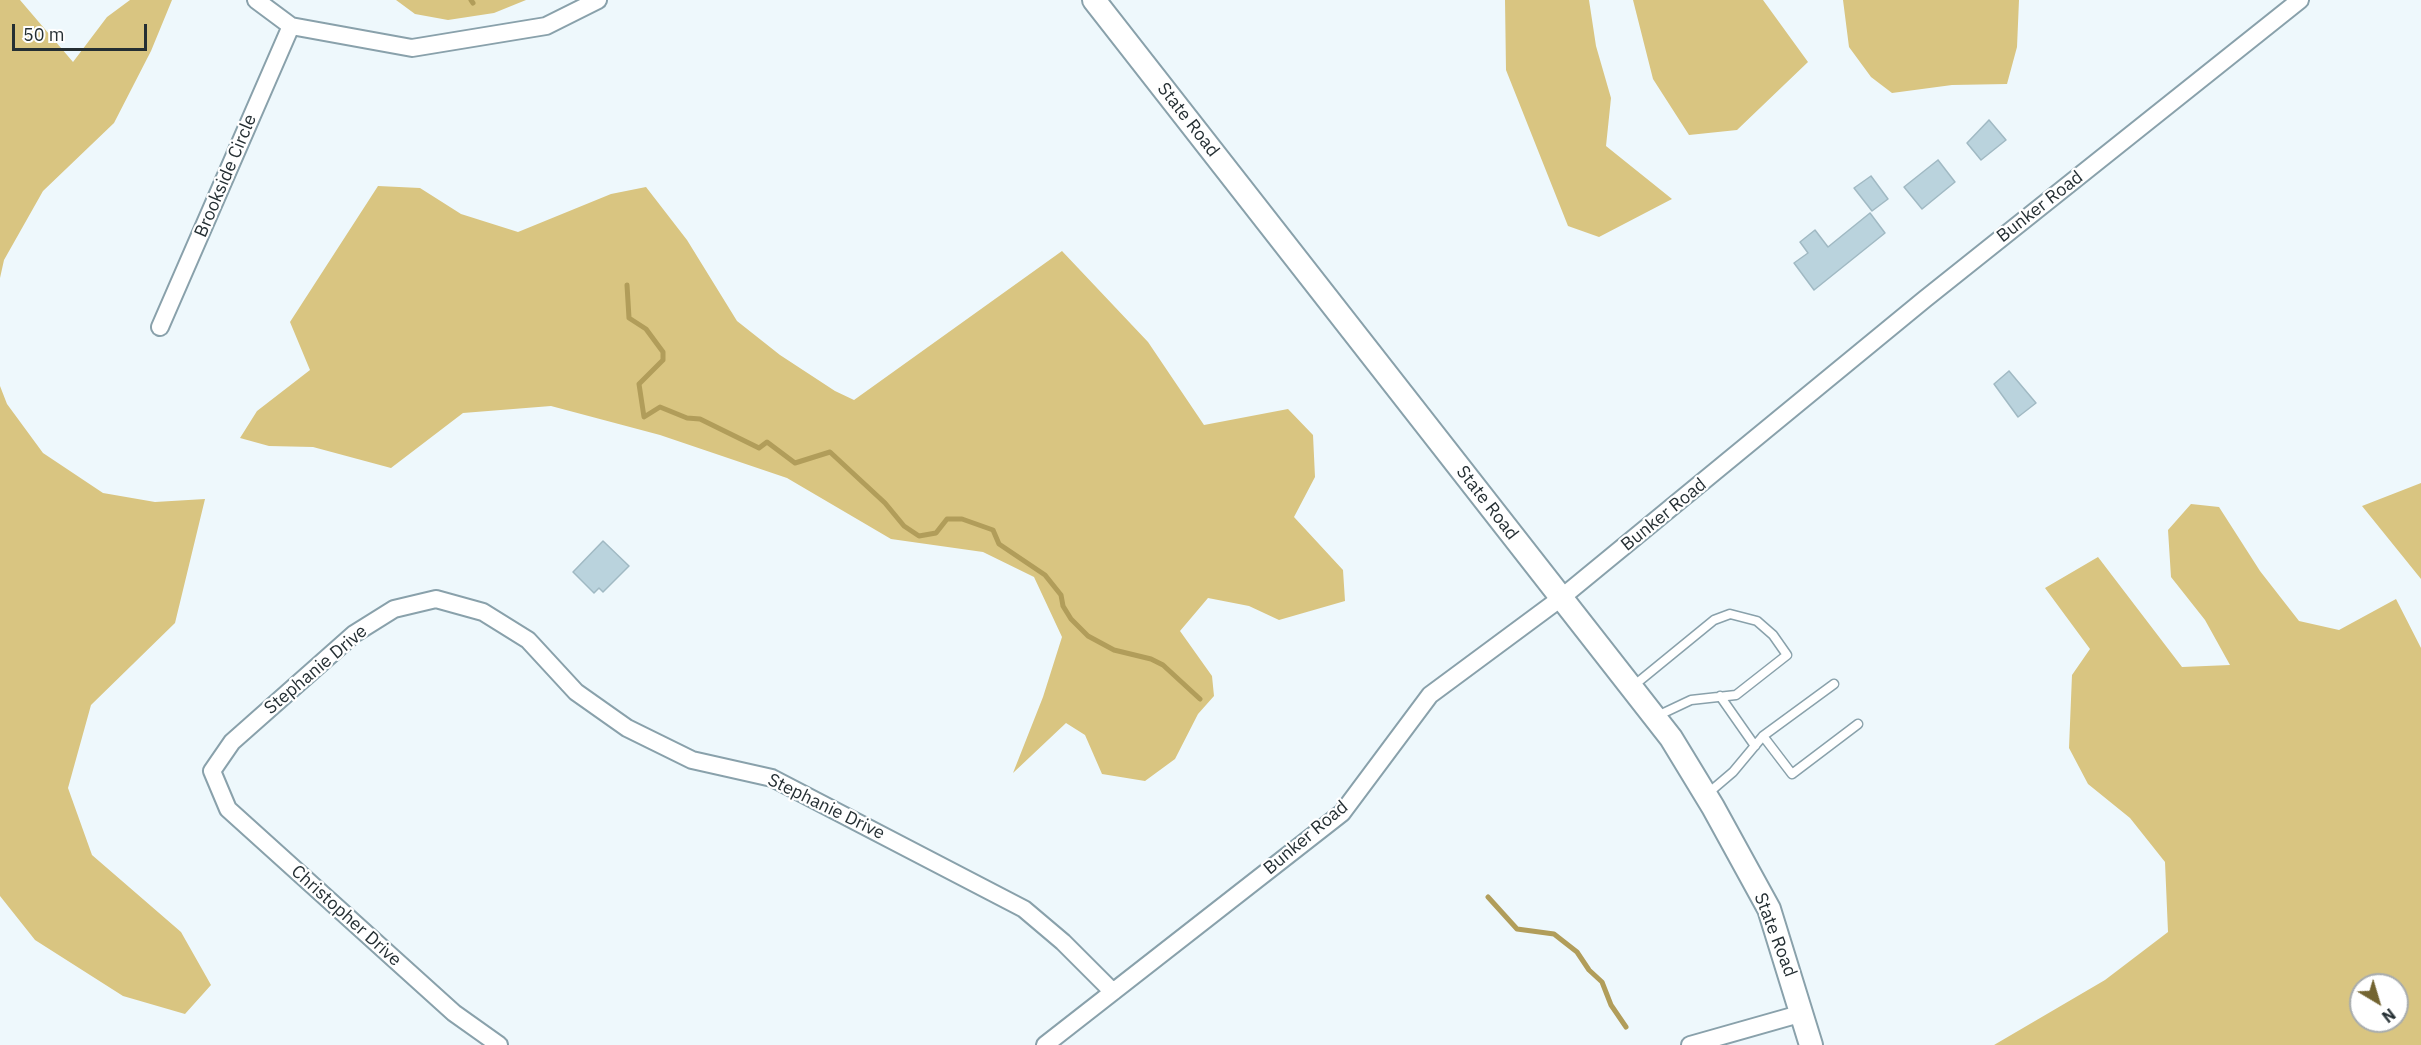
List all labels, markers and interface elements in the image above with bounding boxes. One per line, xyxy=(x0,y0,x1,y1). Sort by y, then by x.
scale bar xyxy=(15,12,150,50)
text: 50 m xyxy=(23,23,65,46)
street label: State Road xyxy=(1152,79,1224,161)
street label: Brookside Circle xyxy=(190,111,262,241)
street label: Bunker Road xyxy=(1993,167,2087,247)
street label: State Road xyxy=(1451,462,1523,544)
street label: Bunker Road xyxy=(1617,474,1711,556)
street label: Stephanie Drive xyxy=(260,621,372,719)
street label: Stephanie Drive xyxy=(764,769,888,845)
street label: Bunker Road xyxy=(1259,796,1353,880)
street label: Christopher Drive xyxy=(287,861,405,971)
street label: State Road xyxy=(1749,890,1801,980)
north arrow xyxy=(2349,973,2409,1033)
text: N xyxy=(2378,1004,2400,1027)

